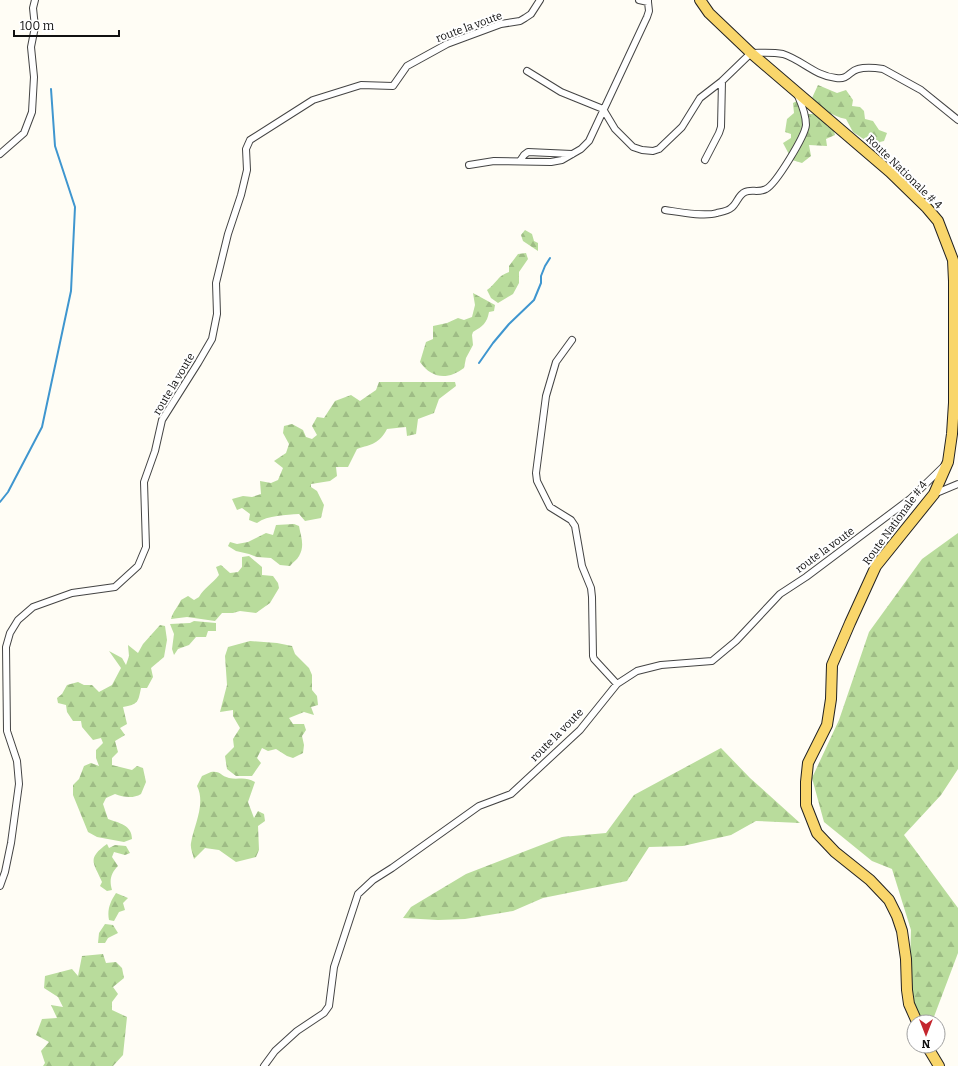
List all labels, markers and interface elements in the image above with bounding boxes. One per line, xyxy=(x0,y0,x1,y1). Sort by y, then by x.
street label: route la voute xyxy=(434,9,504,45)
scale bar xyxy=(14,12,119,38)
text: 100 m xyxy=(20,19,55,33)
street label: Route Nationale # 4 xyxy=(863,132,945,212)
street label: route la voute xyxy=(150,351,198,417)
street label: Route Nationale # 4 xyxy=(860,478,930,568)
street label: route la voute xyxy=(793,524,857,576)
street label: route la voute xyxy=(528,706,586,764)
north arrow xyxy=(906,1014,946,1054)
text: N xyxy=(921,1037,930,1050)

